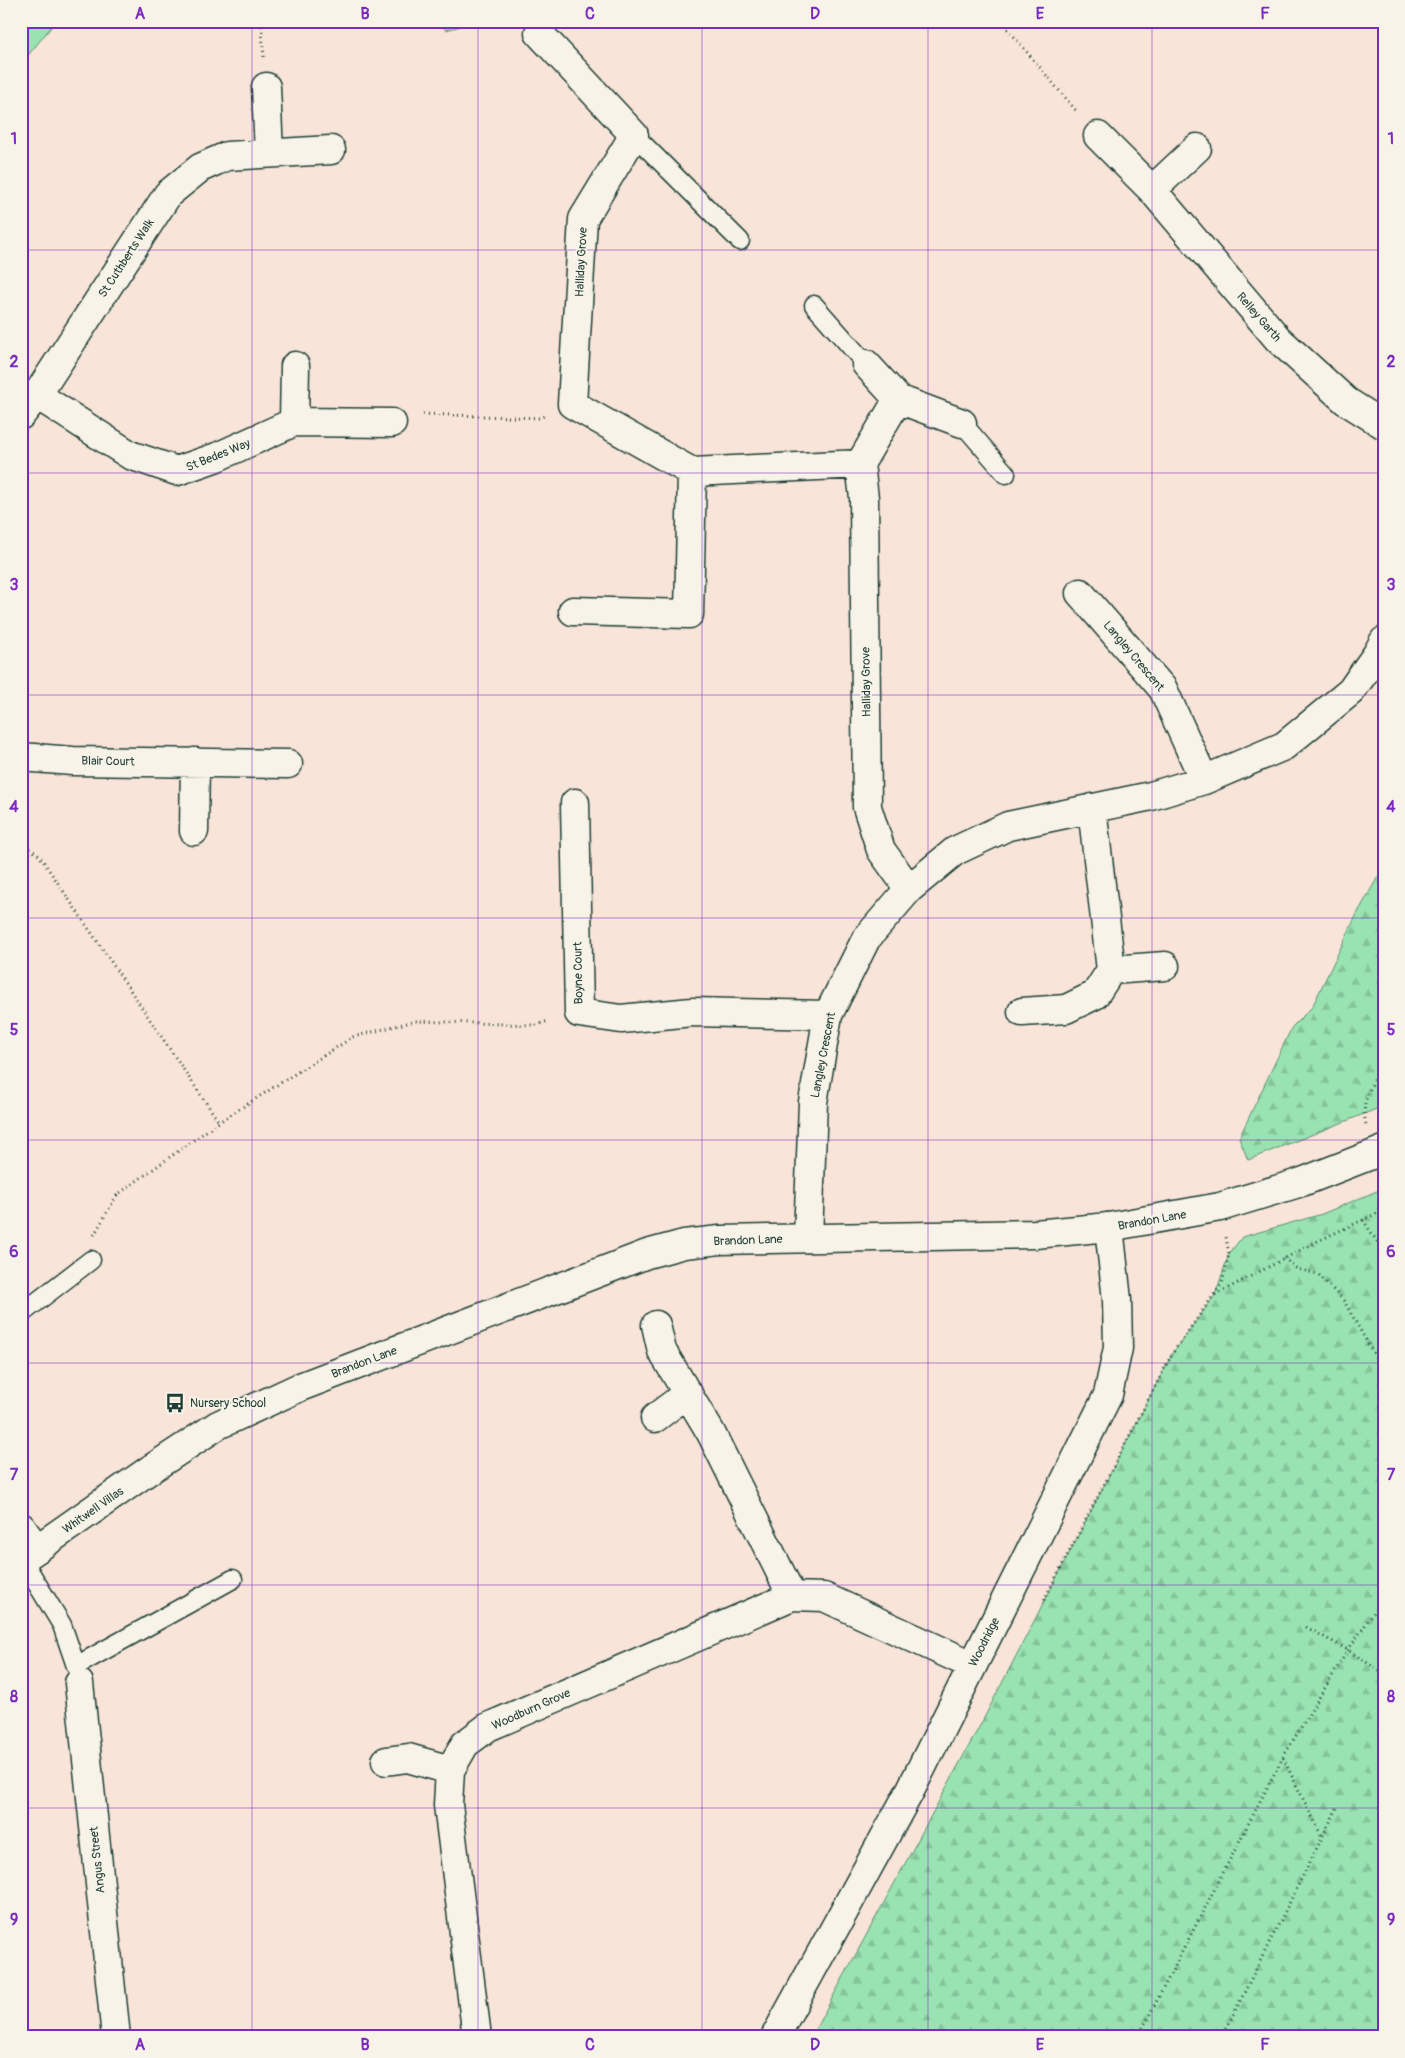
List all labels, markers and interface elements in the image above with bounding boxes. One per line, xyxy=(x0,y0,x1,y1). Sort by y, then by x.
text: A xyxy=(135,4,146,24)
text: B xyxy=(360,4,370,24)
text: C xyxy=(585,4,595,24)
text: D xyxy=(810,4,820,24)
text: E xyxy=(1036,4,1045,24)
text: F xyxy=(1260,4,1270,24)
text: 1 xyxy=(11,129,17,149)
text: 1 xyxy=(1388,129,1394,149)
street label: St Cuthberts Walk xyxy=(95,216,157,300)
street label: Halliday Grove xyxy=(572,227,591,297)
street label: Relley Garth xyxy=(1233,290,1284,345)
text: 2 xyxy=(10,352,19,372)
text: 2 xyxy=(1387,352,1396,372)
street label: St Bedes Way xyxy=(184,436,253,475)
text: 3 xyxy=(10,575,19,595)
text: 3 xyxy=(1387,575,1396,595)
street label: Langley Crescent xyxy=(1100,618,1168,695)
street label: Halliday Grove xyxy=(858,647,875,717)
street label: Blair Court xyxy=(81,754,135,769)
text: 4 xyxy=(9,797,19,817)
text: 4 xyxy=(1386,797,1396,817)
street label: Boyne Court xyxy=(570,941,587,1004)
street label: Langley Crescent xyxy=(808,1011,839,1099)
text: 5 xyxy=(10,1020,19,1040)
text: 5 xyxy=(1387,1020,1396,1040)
street label: Brandon Lane xyxy=(1117,1207,1188,1234)
street label: Brandon Lane xyxy=(713,1232,783,1249)
text: 6 xyxy=(9,1242,19,1262)
text: 6 xyxy=(1386,1242,1396,1262)
street label: Brandon Lane xyxy=(329,1343,399,1382)
bus stop icon: Nursery School xyxy=(164,1392,186,1414)
place label: Nursery School xyxy=(190,1396,266,1411)
text: 7 xyxy=(10,1465,19,1485)
text: 7 xyxy=(1387,1465,1396,1485)
street label: Whitwell Villas xyxy=(60,1483,127,1537)
street label: Woodridge xyxy=(966,1615,1003,1669)
street label: Woodburn Grove xyxy=(490,1685,573,1733)
text: 8 xyxy=(10,1687,18,1707)
text: 8 xyxy=(1387,1687,1395,1707)
street label: Angus Street xyxy=(87,1826,108,1894)
text: 9 xyxy=(10,1910,18,1930)
text: 9 xyxy=(1387,1910,1395,1930)
text: A xyxy=(135,2035,146,2055)
text: B xyxy=(360,2035,370,2055)
text: C xyxy=(585,2035,595,2055)
text: D xyxy=(810,2035,820,2055)
text: E xyxy=(1036,2035,1045,2055)
text: F xyxy=(1260,2035,1270,2055)

